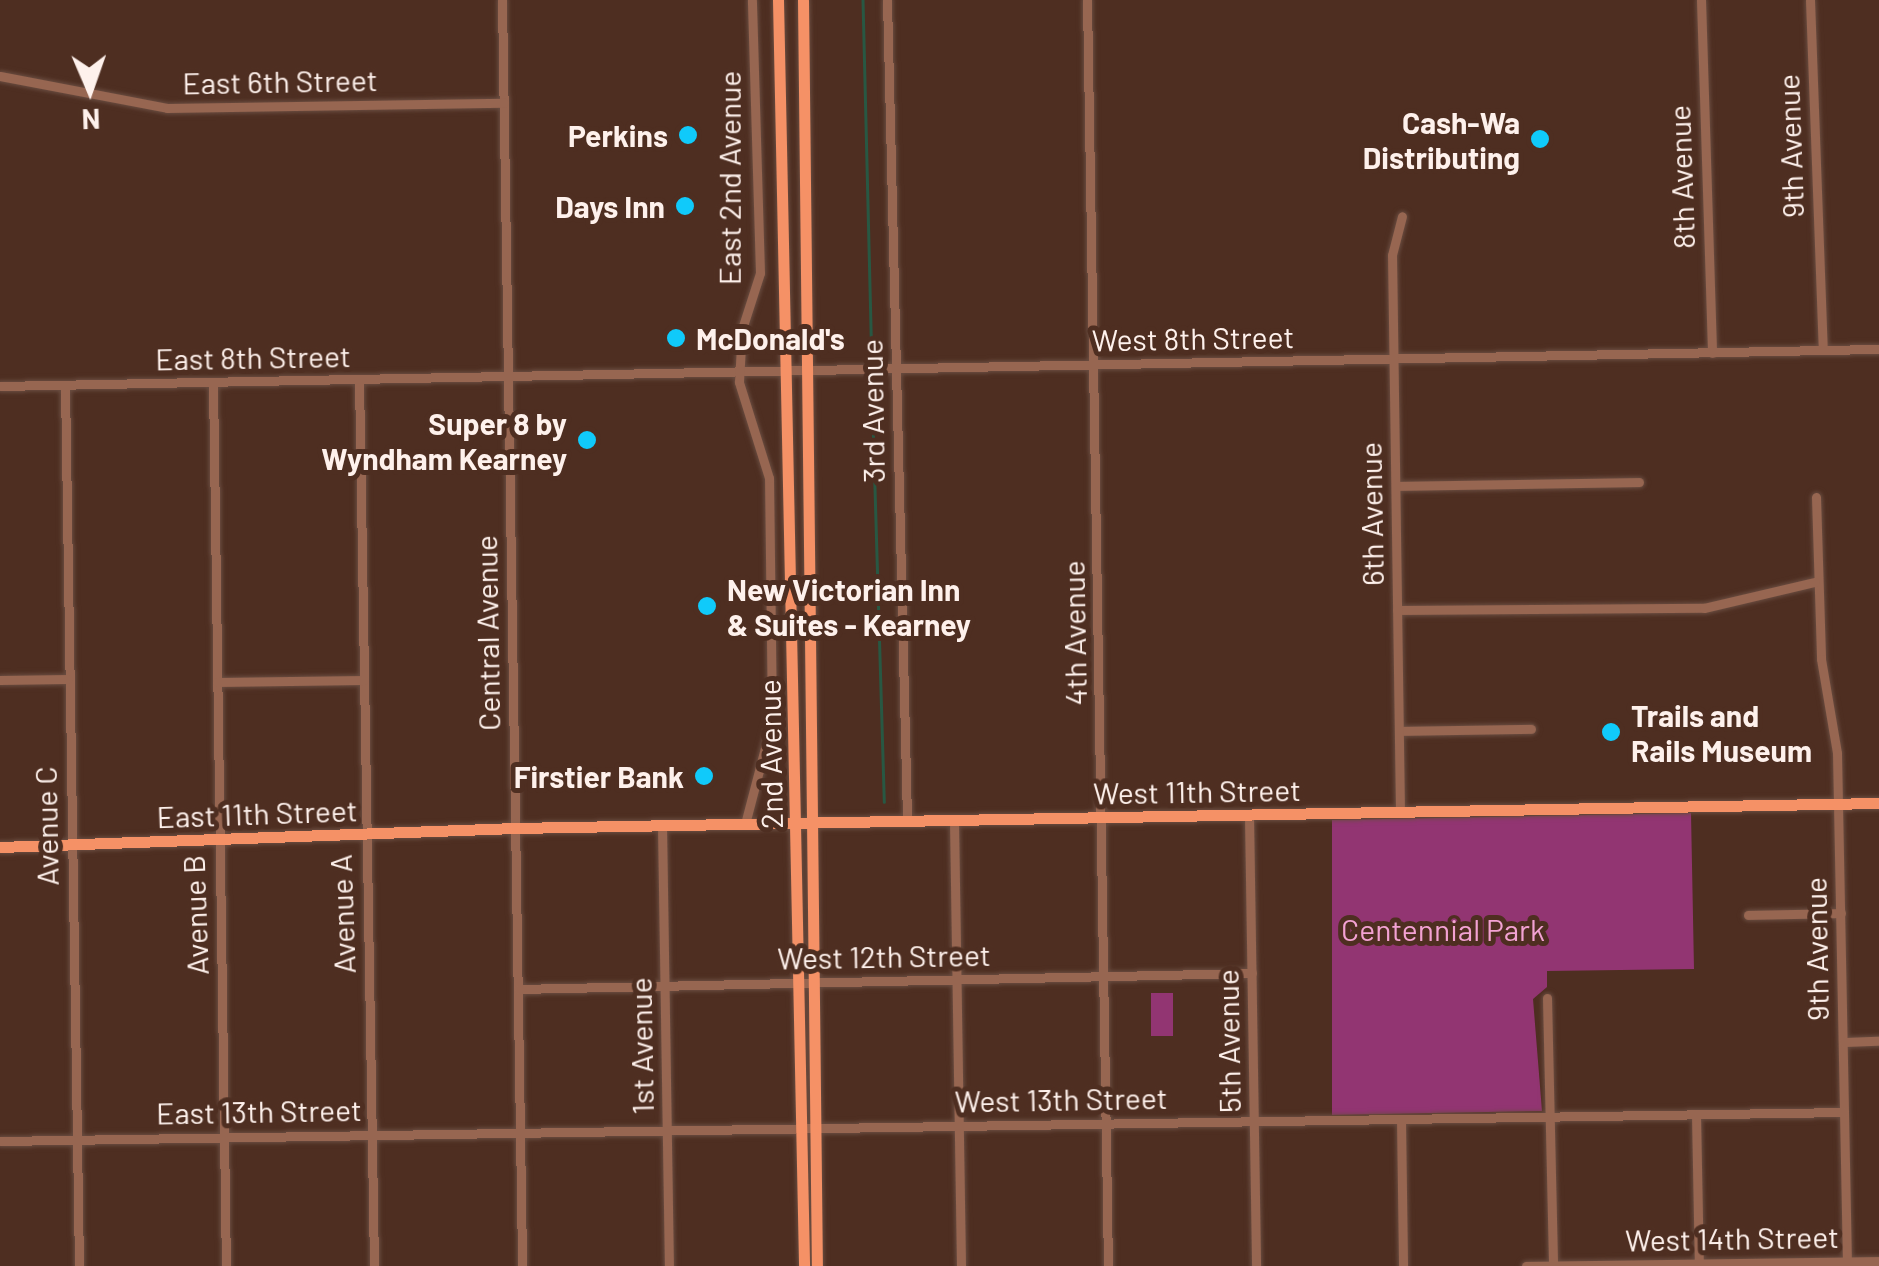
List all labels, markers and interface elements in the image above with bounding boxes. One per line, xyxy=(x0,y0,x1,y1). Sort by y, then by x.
north arrow xyxy=(40,40,140,140)
street label: East 6th Street xyxy=(182,61,378,101)
street label: East 2nd Avenue xyxy=(711,71,747,285)
street label: 9th Avenue xyxy=(1769,73,1811,219)
text: N xyxy=(81,103,101,137)
place label: Cash-Wa Distributing xyxy=(1363,104,1520,174)
street label: 8th Avenue xyxy=(1660,104,1702,250)
place label: Perkins xyxy=(568,117,668,153)
marker: Perkins xyxy=(677,124,699,146)
marker: Cash-Wa Distributing xyxy=(1529,128,1551,150)
place label: Days Inn xyxy=(555,188,665,224)
marker: Days Inn xyxy=(674,195,696,217)
street label: West 8th Street xyxy=(1091,318,1295,358)
place label: McDonald's xyxy=(696,320,845,356)
marker: McDonald's xyxy=(665,327,687,349)
street label: East 8th Street xyxy=(155,337,351,377)
street label: 3rd Avenue xyxy=(853,339,891,483)
place label: Super 8 by Wyndham Kearney xyxy=(321,405,567,476)
marker: Super 8 by Wyndham Kearney xyxy=(576,429,598,451)
street label: 6th Avenue xyxy=(1352,442,1390,586)
street label: Central Avenue xyxy=(467,535,507,731)
street label: 4th Avenue xyxy=(1055,560,1093,706)
place label: New Victorian Inn & Suites - Kearney xyxy=(727,571,971,642)
marker: New Victorian Inn & Suites - Kearney xyxy=(696,595,718,617)
street label: 2nd Avenue xyxy=(751,679,789,829)
place label: Trails and Rails Museum xyxy=(1631,697,1812,768)
marker: Trails and Rails Museum xyxy=(1600,721,1622,743)
place label: Firstier Bank xyxy=(514,758,684,794)
marker: Firstier Bank xyxy=(693,765,715,787)
street label: Avenue C xyxy=(27,766,65,886)
street label: West 11th Street xyxy=(1093,771,1301,811)
street label: East 11th Street xyxy=(156,792,358,834)
street label: Avenue B xyxy=(175,854,215,976)
street label: Avenue A xyxy=(322,854,362,974)
street label: 9th Avenue xyxy=(1797,877,1835,1021)
park label: Centennial Park xyxy=(1341,911,1545,947)
street label: West 12th Street xyxy=(777,936,991,976)
street label: 5th Avenue xyxy=(1209,969,1247,1113)
street label: 1st Avenue xyxy=(622,977,660,1115)
street label: West 13th Street xyxy=(954,1079,1168,1119)
street label: East 13th Street xyxy=(156,1091,362,1131)
street label: West 14th Street xyxy=(1625,1218,1839,1258)

